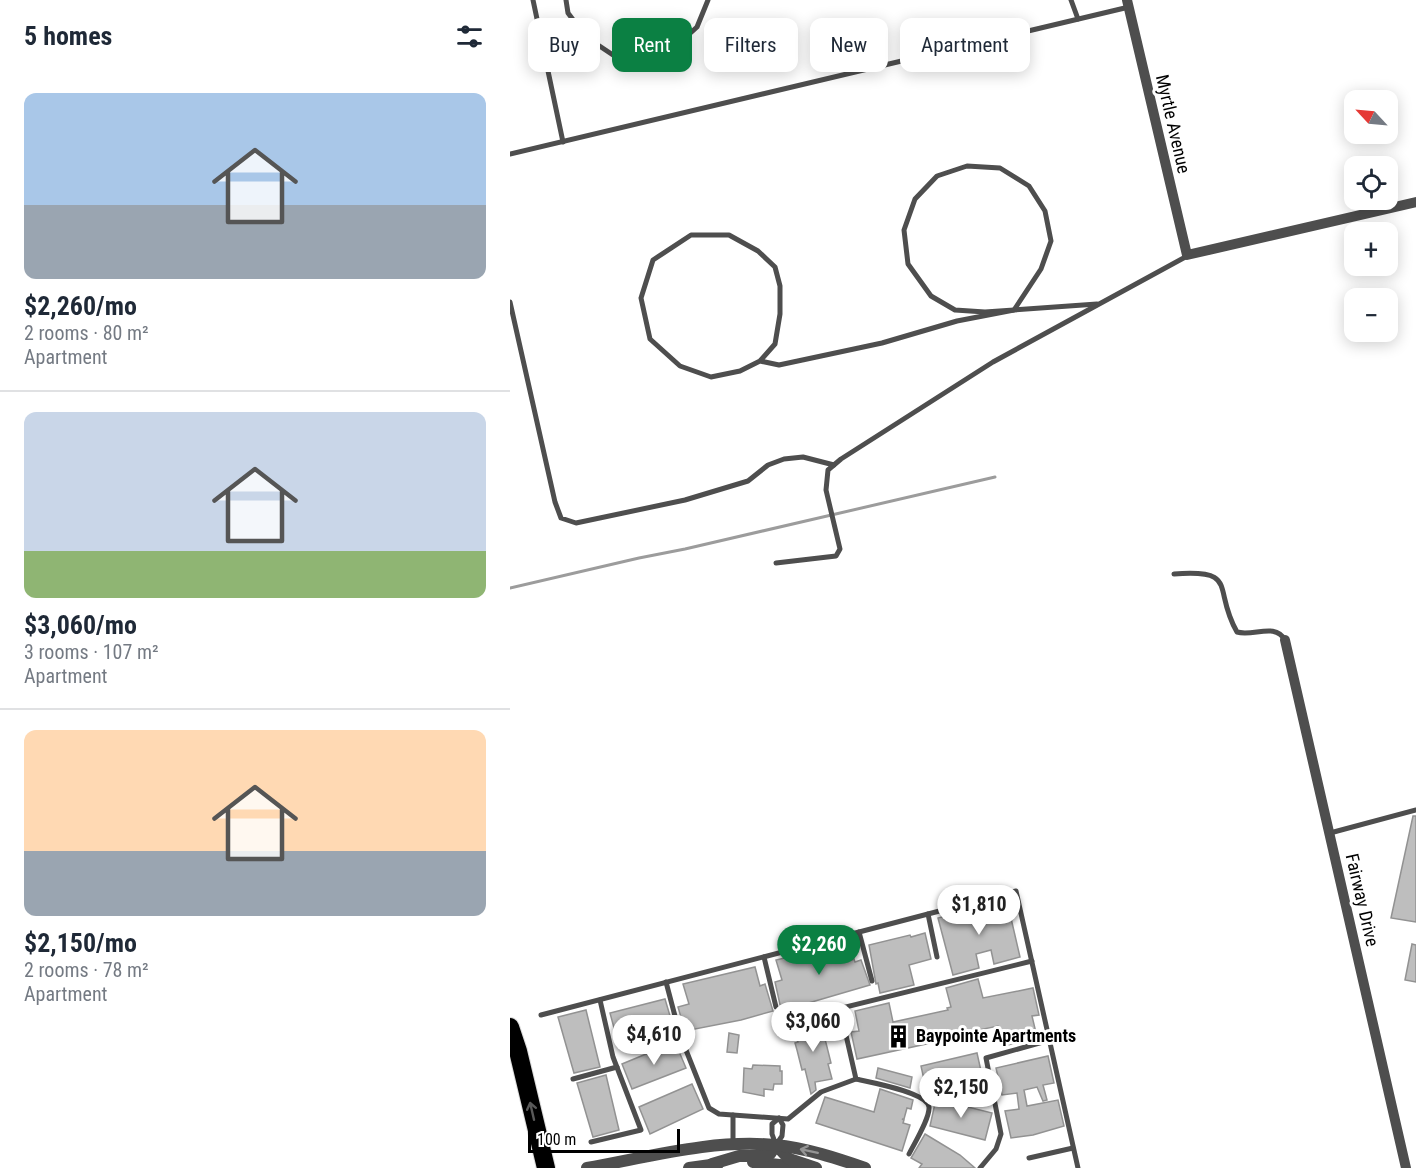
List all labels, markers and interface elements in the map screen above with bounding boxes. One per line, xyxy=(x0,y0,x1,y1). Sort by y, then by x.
chip: Buy xyxy=(528,18,600,72)
chip: Rent xyxy=(612,18,692,72)
chip: Filters xyxy=(704,18,798,72)
chip: New xyxy=(810,18,888,72)
chip: Apartment xyxy=(900,18,1030,72)
icon: filters xyxy=(453,20,486,53)
text: 5 homes xyxy=(24,21,112,51)
street label: Myrtle Avenue xyxy=(1152,72,1195,175)
north arrow xyxy=(1344,90,1398,144)
map controls xyxy=(1344,90,1398,342)
icon: home xyxy=(201,132,309,240)
button: locate xyxy=(1344,156,1398,210)
button: + xyxy=(1344,222,1398,276)
button: − xyxy=(1344,288,1398,342)
text: $2,260/mo xyxy=(24,291,137,321)
text: 2 rooms · 80 m² xyxy=(24,321,149,345)
text: Apartment xyxy=(24,345,108,369)
icon: home xyxy=(201,451,309,559)
text: $3,060/mo xyxy=(24,610,137,640)
text: 3 rooms · 107 m² xyxy=(24,640,159,664)
text: Apartment xyxy=(24,664,108,688)
icon: home xyxy=(201,769,309,877)
street label: Fairway Drive xyxy=(1342,851,1383,948)
pin: $1,810 xyxy=(930,885,1028,936)
text: $1,810 xyxy=(951,892,1007,916)
pin: $2,260 xyxy=(770,925,868,976)
text: $2,150/mo xyxy=(24,928,137,958)
text: $2,260 xyxy=(791,932,847,956)
text: 2 rooms · 78 m² xyxy=(24,958,149,982)
text: Apartment xyxy=(24,982,108,1006)
pin: $3,060 xyxy=(764,1002,862,1053)
text: $3,060 xyxy=(785,1009,841,1033)
pin: $4,610 xyxy=(605,1015,703,1066)
text: $4,610 xyxy=(626,1022,682,1046)
building icon: Baypointe Apartments xyxy=(885,1023,911,1049)
place label: Baypointe Apartments xyxy=(916,1025,1076,1046)
pin: $2,150 xyxy=(912,1068,1010,1119)
text: $2,150 xyxy=(933,1075,989,1099)
one-way arrow xyxy=(526,1102,538,1121)
scale bar xyxy=(528,1126,680,1154)
text: 100 m xyxy=(537,1130,576,1149)
one-way arrow xyxy=(800,1145,819,1157)

